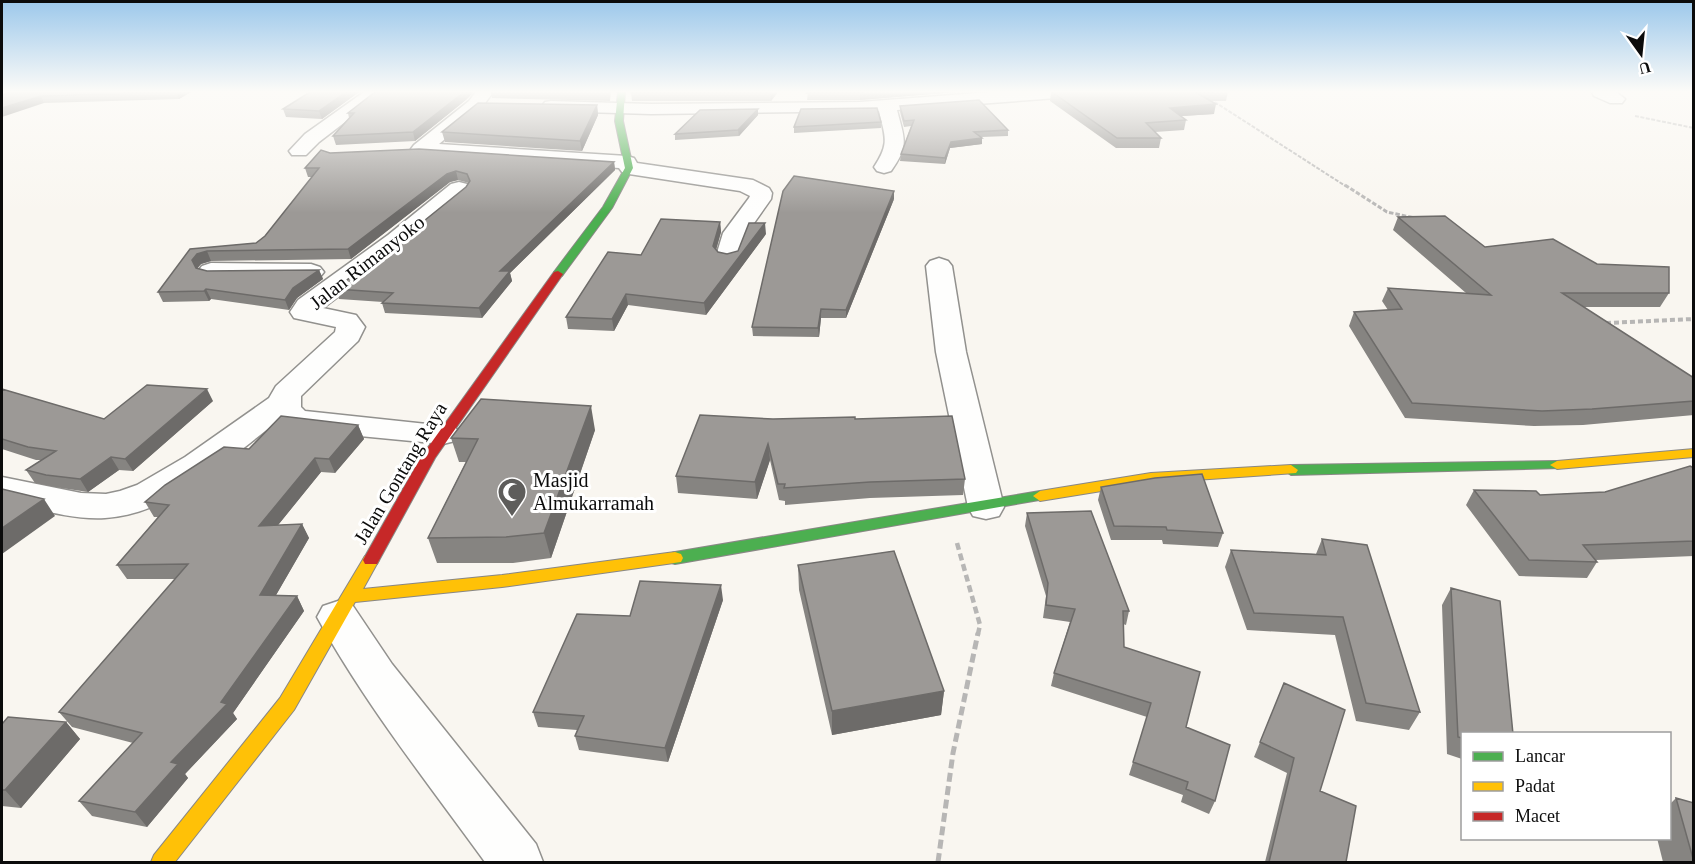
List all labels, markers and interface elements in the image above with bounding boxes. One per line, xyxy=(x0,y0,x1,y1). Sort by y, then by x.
north arrow xyxy=(1611,24,1671,84)
text: U xyxy=(1637,58,1653,78)
street label: Jalan Rimanyoko xyxy=(305,210,429,314)
street label: Jalan Gontang Raya xyxy=(349,398,452,548)
place label: Masjid Almukarramah xyxy=(533,469,654,514)
mosque icon: Masjid Almukarramah xyxy=(496,476,528,518)
legend xyxy=(1461,732,1671,840)
text: Lancar xyxy=(1515,746,1565,766)
text: Padat xyxy=(1515,776,1555,796)
text: Macet xyxy=(1515,806,1560,826)

